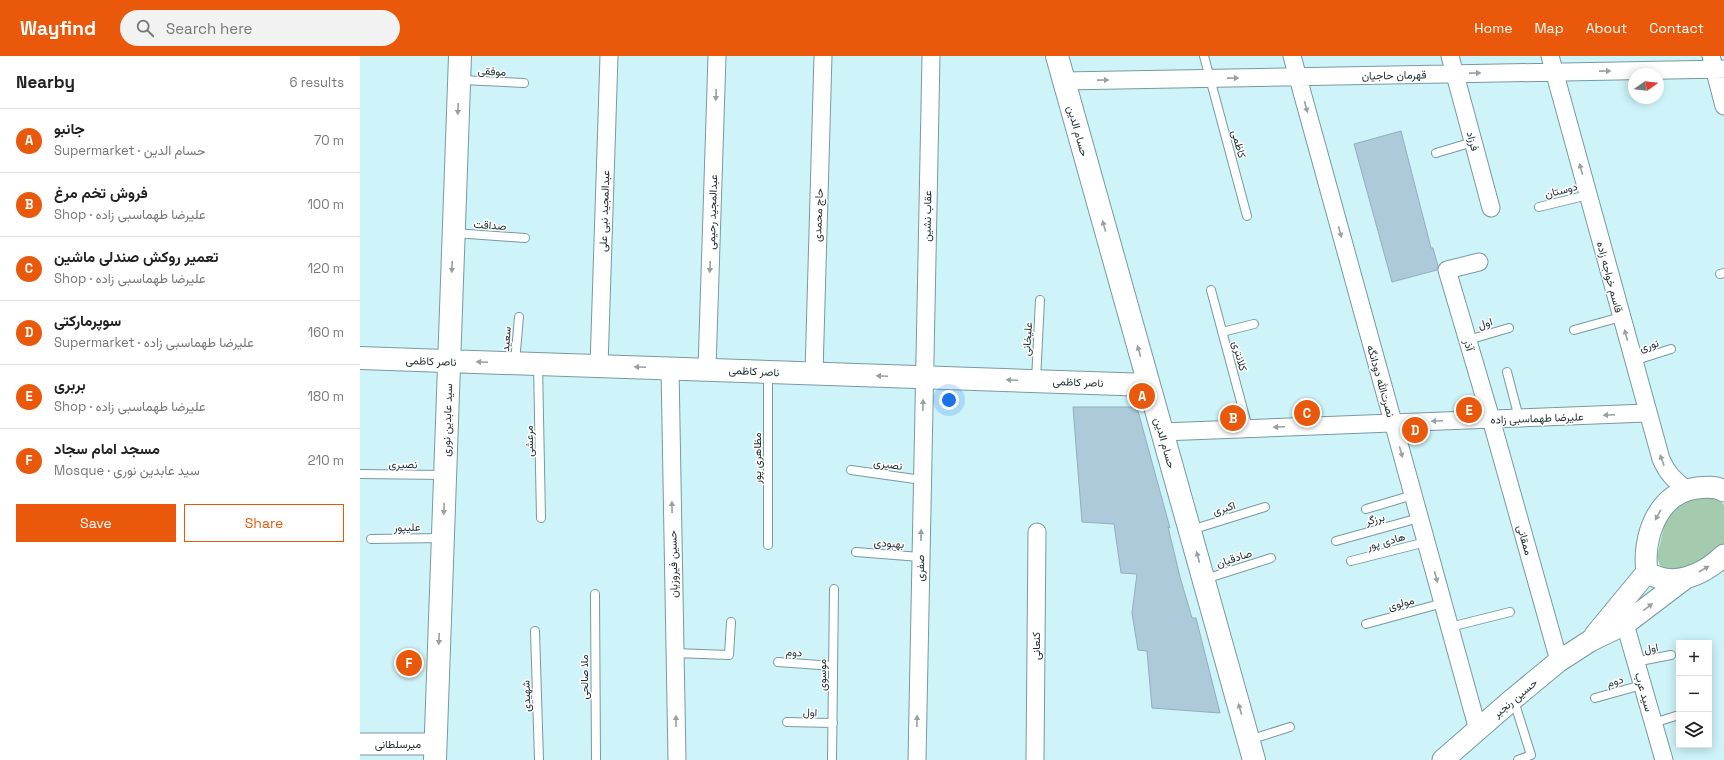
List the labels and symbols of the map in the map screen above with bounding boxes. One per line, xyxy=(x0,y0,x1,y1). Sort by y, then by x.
street label: موفقی xyxy=(477,63,507,79)
street label: قهرمان حاجیان xyxy=(1361,67,1427,83)
one-way arrow xyxy=(1599,67,1611,74)
north arrow xyxy=(1628,68,1664,104)
one-way arrow xyxy=(1469,70,1482,76)
one-way arrow xyxy=(1227,75,1240,81)
one-way arrow xyxy=(1097,77,1110,83)
one-way arrow xyxy=(713,89,719,102)
one-way arrow xyxy=(1303,101,1309,113)
one-way arrow xyxy=(455,103,461,116)
street label: حسام الدین xyxy=(1063,104,1092,158)
street label: کاظمی xyxy=(1229,128,1249,160)
street label: فرزاد xyxy=(1464,130,1482,152)
one-way arrow xyxy=(1578,163,1584,175)
street label: عبدالمجید نبی علی xyxy=(596,170,612,252)
street label: عبدالمجید رحیمی xyxy=(704,174,720,250)
street label: دوستان xyxy=(1543,179,1579,201)
street label: حاج محمدی xyxy=(810,188,827,242)
street label: عقاب نشین xyxy=(920,190,934,242)
street label: صداقت xyxy=(473,217,507,233)
one-way arrow xyxy=(1101,219,1107,232)
one-way arrow xyxy=(1337,227,1343,239)
street label: قاسم خواجه زاده xyxy=(1593,240,1626,314)
one-way arrow xyxy=(449,261,456,273)
one-way arrow xyxy=(707,261,713,274)
street label: اول xyxy=(1476,314,1494,332)
street label: علیخانی xyxy=(1019,321,1035,356)
street label: سعید xyxy=(498,326,514,352)
one-way arrow xyxy=(1623,329,1629,341)
street label: نوری xyxy=(1638,335,1660,355)
street label: آذر xyxy=(1460,336,1478,354)
street label: کلانتری xyxy=(1229,339,1251,373)
street label: نصرت‌الله دودانگه xyxy=(1364,343,1398,419)
one-way arrow xyxy=(1136,345,1142,357)
street label: ناصر کاظمی xyxy=(405,353,457,369)
one-way arrow xyxy=(475,359,488,365)
street label: ناصر کاظمی xyxy=(728,363,780,379)
one-way arrow xyxy=(634,364,646,371)
one-way arrow xyxy=(876,372,888,379)
street label: ناصر کاظمی xyxy=(1052,374,1104,390)
one-way arrow xyxy=(1006,376,1018,383)
pin: A xyxy=(1129,381,1155,411)
street label: سید عابدین نوری xyxy=(439,383,455,457)
your location xyxy=(939,390,959,410)
pin: E xyxy=(1456,395,1482,425)
one-way arrow xyxy=(920,398,926,411)
pin: C xyxy=(1294,398,1320,428)
pin: B xyxy=(1220,403,1246,433)
street label: علیرضا طهماسبی زاده xyxy=(1490,409,1584,427)
one-way arrow xyxy=(1602,412,1615,418)
pin: D xyxy=(1402,415,1428,445)
street label: حسام الدین xyxy=(1150,416,1179,470)
one-way arrow xyxy=(1431,418,1443,425)
one-way arrow xyxy=(1272,424,1285,430)
street label: مرعشی xyxy=(522,425,536,457)
street label: مظاهری پور xyxy=(750,432,765,485)
one-way arrow xyxy=(1398,446,1404,458)
one-way arrow xyxy=(1658,453,1664,465)
street label: نصیری xyxy=(873,455,903,473)
street label: نصیری xyxy=(388,457,418,471)
street label: اکبری xyxy=(1211,498,1237,518)
one-way arrow xyxy=(669,500,675,513)
one-way arrow xyxy=(441,503,447,516)
one-way arrow xyxy=(1655,509,1662,521)
street label: برزگر xyxy=(1363,510,1386,529)
street label: علیپور xyxy=(392,520,421,535)
street label: ممقانی xyxy=(1514,523,1536,557)
one-way arrow xyxy=(918,528,924,541)
street label: هادی پور xyxy=(1364,529,1407,554)
street label: حسین فیروزیان xyxy=(665,530,681,598)
street label: بهبودی xyxy=(873,535,905,551)
street label: صادقیان xyxy=(1214,546,1254,570)
one-way arrow xyxy=(1195,551,1201,563)
street label: صفری xyxy=(913,555,927,581)
one-way arrow xyxy=(1698,566,1710,573)
one-way arrow xyxy=(1433,572,1439,584)
street label: مولوی xyxy=(1386,593,1416,613)
one-way arrow xyxy=(1642,603,1653,611)
street label: کنعانی xyxy=(1029,632,1043,660)
one-way arrow xyxy=(436,633,442,646)
street label: اول xyxy=(1643,640,1659,656)
street label: دوم xyxy=(785,645,803,660)
pin: F xyxy=(396,648,422,678)
street label: ملا صالحی xyxy=(577,654,591,700)
street label: موسوی xyxy=(815,659,829,691)
street label: سید عرب xyxy=(1632,671,1656,714)
street label: دوم xyxy=(1605,672,1625,691)
street label: حسین رنجبر xyxy=(1489,675,1540,721)
street label: شهیدی xyxy=(518,680,534,712)
one-way arrow xyxy=(1237,703,1243,715)
street label: اول xyxy=(803,705,817,719)
one-way arrow xyxy=(673,714,679,727)
one-way arrow xyxy=(914,715,921,727)
street label: میرسلطانی xyxy=(375,737,421,751)

